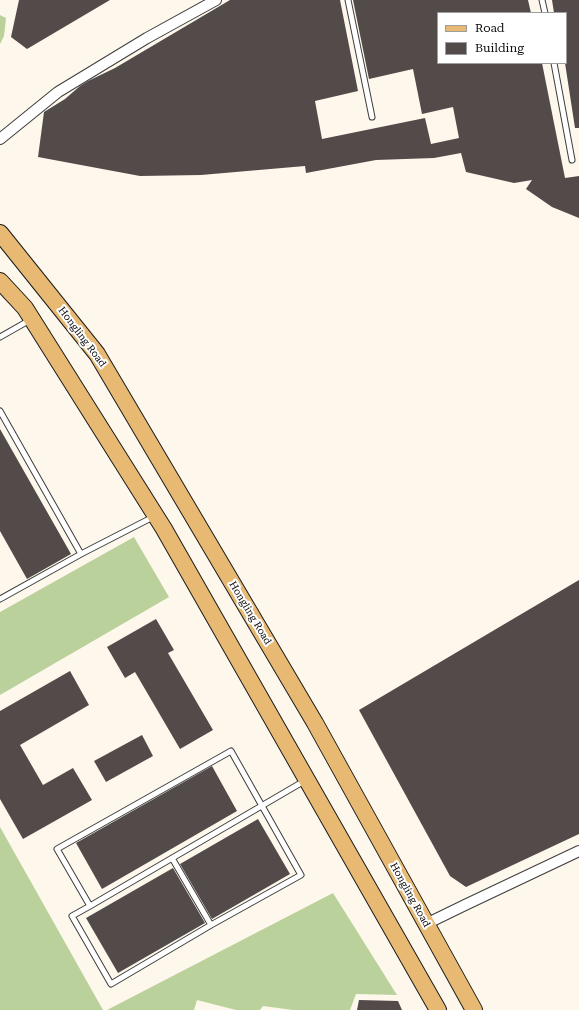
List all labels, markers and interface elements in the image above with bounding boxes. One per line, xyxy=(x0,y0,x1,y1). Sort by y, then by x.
legend xyxy=(437,12,567,64)
text: Road xyxy=(475,21,504,35)
text: Building xyxy=(475,41,524,55)
street label: Hongling Road xyxy=(56,305,108,369)
street label: Hongling Road xyxy=(226,579,274,647)
street label: Hongling Road xyxy=(387,861,433,929)

